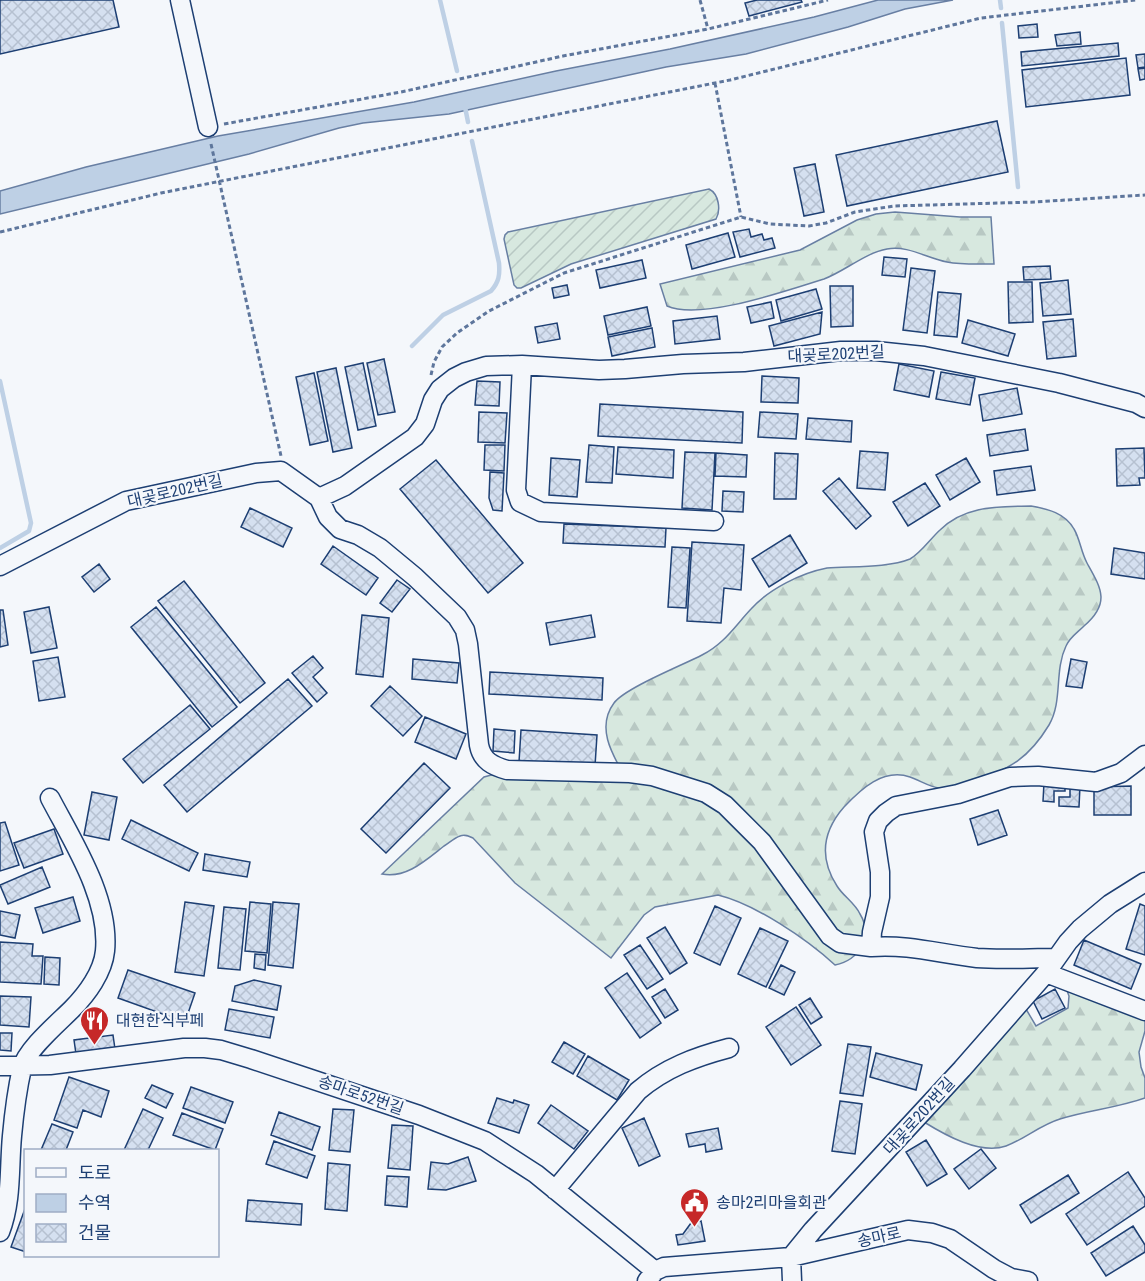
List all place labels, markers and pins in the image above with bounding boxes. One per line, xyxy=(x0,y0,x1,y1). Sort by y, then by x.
restaurant icon: 대현한식부페 xyxy=(79,1004,111,1046)
place label: 대현한식부페 xyxy=(116,1011,204,1030)
public building icon: 송마2리마을회관 xyxy=(679,1186,711,1228)
place label: 송마2리마을회관 xyxy=(716,1193,827,1212)

